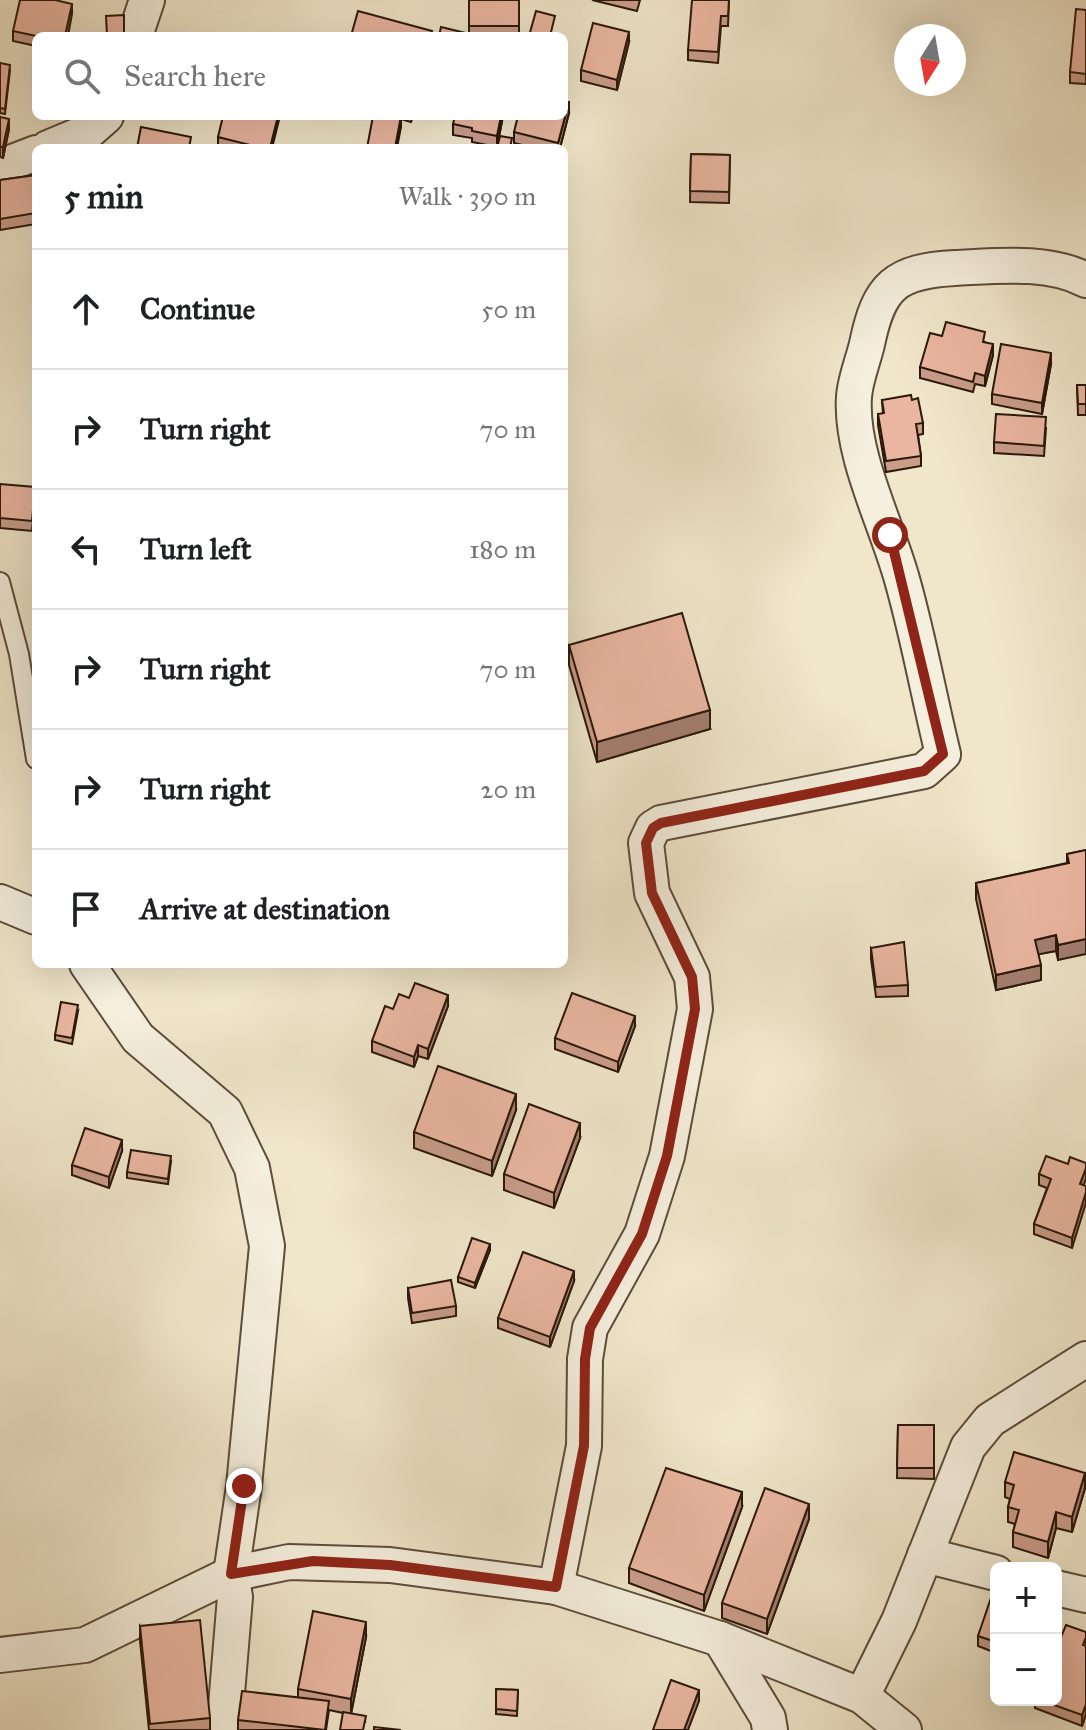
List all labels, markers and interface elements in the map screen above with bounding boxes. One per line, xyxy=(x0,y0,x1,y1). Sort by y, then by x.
north arrow xyxy=(894,24,966,96)
search box xyxy=(32,32,568,120)
icon: search xyxy=(60,54,104,98)
text: Search here xyxy=(124,58,266,94)
text: 5 min xyxy=(64,176,143,217)
text: Walk · 390 m xyxy=(399,180,536,212)
icon: ahead xyxy=(64,287,108,331)
text: Continue xyxy=(140,291,255,327)
text: 50 m xyxy=(481,293,536,325)
icon: right xyxy=(64,407,108,451)
text: Turn right xyxy=(140,411,271,447)
text: 70 m xyxy=(480,413,536,445)
route start xyxy=(872,517,908,553)
icon: left xyxy=(64,527,108,571)
text: Turn left xyxy=(140,531,251,567)
text: 180 m xyxy=(469,533,536,565)
icon: right xyxy=(64,647,108,691)
text: Turn right xyxy=(140,651,271,687)
text: 70 m xyxy=(480,653,536,685)
icon: right xyxy=(64,767,108,811)
text: Turn right xyxy=(140,771,271,807)
text: 20 m xyxy=(481,773,536,805)
icon: arrive xyxy=(64,887,108,931)
text: Arrive at destination xyxy=(140,891,390,927)
route end xyxy=(226,1468,262,1504)
map controls xyxy=(990,1562,1062,1706)
button: + xyxy=(990,1562,1062,1634)
button: − xyxy=(990,1634,1062,1706)

